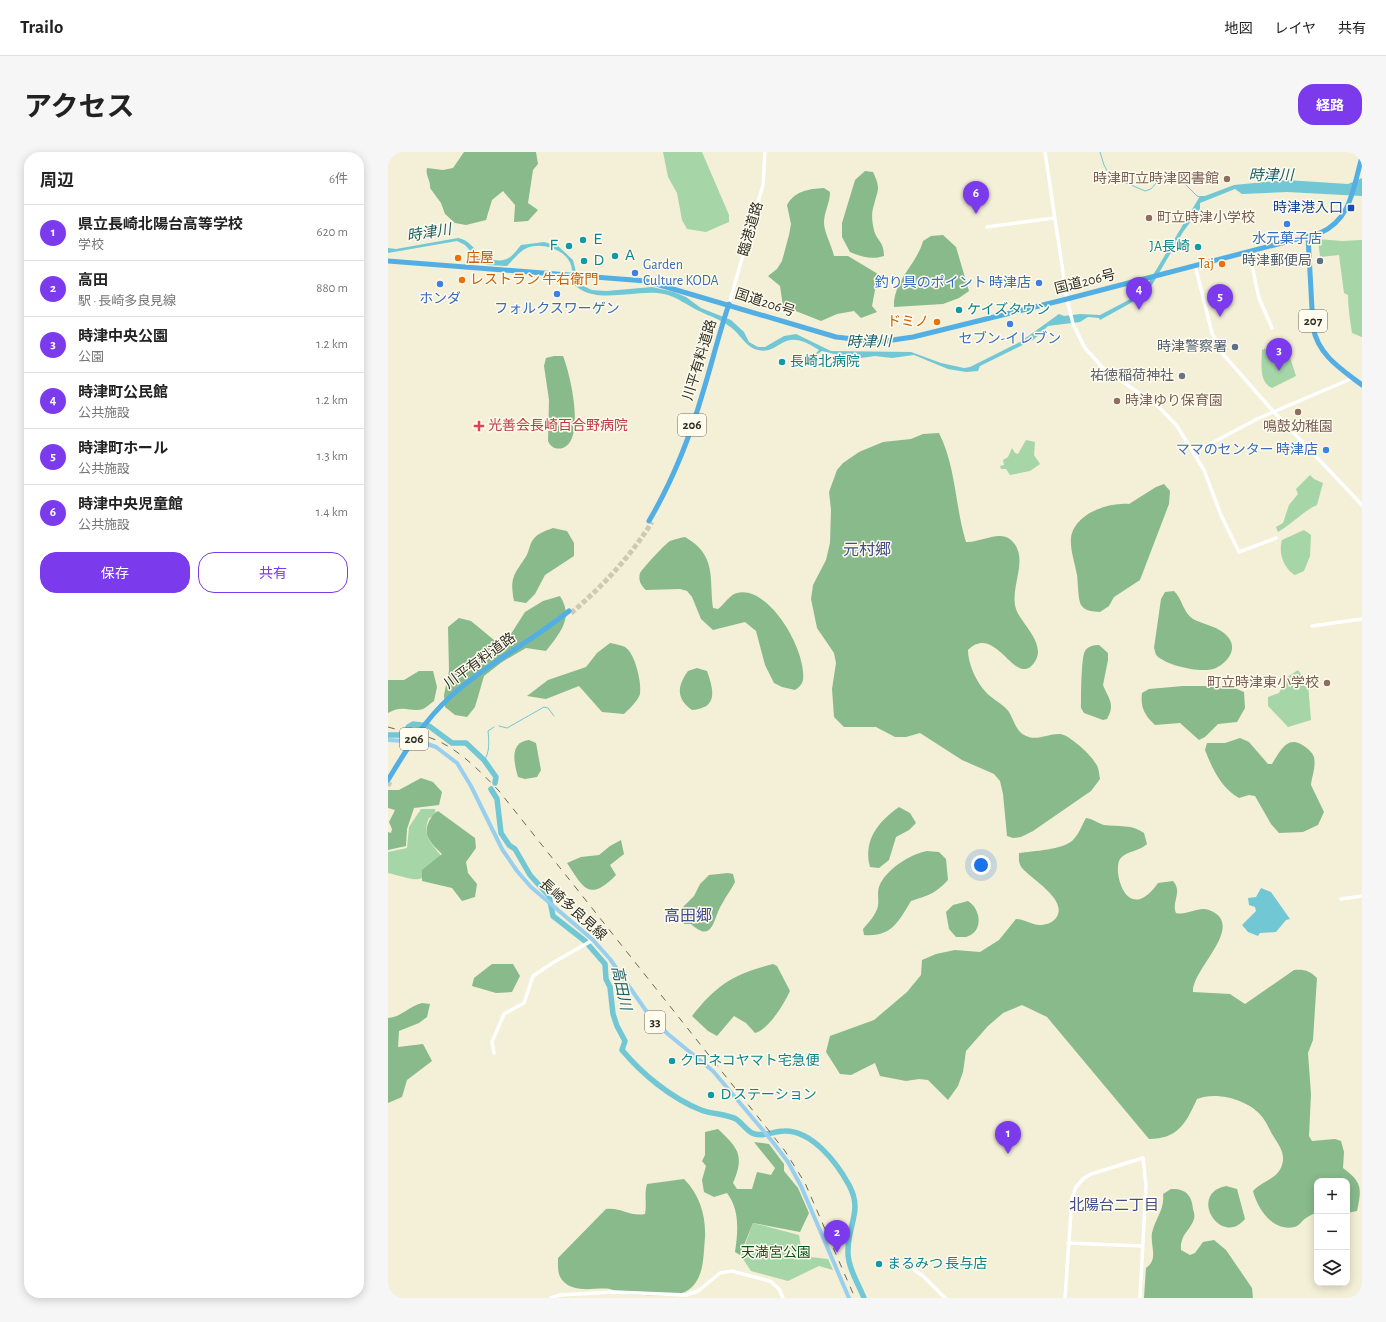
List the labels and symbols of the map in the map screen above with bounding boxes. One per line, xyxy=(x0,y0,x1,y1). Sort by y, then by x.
water label: 時津川 xyxy=(1248,167,1295,183)
place label: 時津町立時津図書館 xyxy=(1093,171,1219,186)
marker: 時津町立時津図書館 xyxy=(1222,174,1232,184)
pin: 6 xyxy=(963,181,989,214)
street label: 臨港道路 xyxy=(736,200,765,258)
place label: 時津港入口 xyxy=(1273,200,1343,215)
marker: 時津港入口 xyxy=(1346,203,1356,213)
place label: 町立時津小学校 xyxy=(1157,210,1255,225)
marker: 町立時津小学校 xyxy=(1144,213,1154,223)
marker: 水元菓子店 xyxy=(1282,219,1292,229)
water label: 時津川 xyxy=(405,221,454,244)
place label: 水元菓子店 xyxy=(1252,231,1322,246)
place label: Ｅ xyxy=(591,233,605,247)
marker: Ｅ xyxy=(578,235,588,245)
place label: Ｆ xyxy=(547,239,561,253)
place label: JA長崎 xyxy=(1150,239,1190,254)
marker: Ｆ xyxy=(564,241,574,251)
marker: JA長崎 xyxy=(1193,242,1203,252)
place label: Ａ xyxy=(623,249,637,263)
place label: 庄屋 xyxy=(466,250,494,265)
marker: Ａ xyxy=(610,251,620,261)
marker: 庄屋 xyxy=(453,253,463,263)
place label: 時津郵便局 xyxy=(1242,253,1312,268)
place label: Ｄ xyxy=(592,254,606,268)
marker: Ｄ xyxy=(579,256,589,266)
marker: 時津郵便局 xyxy=(1315,256,1325,266)
place label: Taj xyxy=(1198,257,1214,271)
place label: Garden Culture KODA xyxy=(643,258,719,288)
marker: Taj xyxy=(1217,259,1227,269)
street label: 国道206号 xyxy=(1053,267,1117,296)
marker: Garden Culture KODA xyxy=(630,268,640,278)
place label: レストラン 牛右衛門 xyxy=(470,272,598,287)
place label: 釣り具のポイント 時津店 xyxy=(875,274,1031,290)
marker: レストラン 牛右衛門 xyxy=(457,275,467,285)
pin: 4 xyxy=(1126,277,1152,310)
marker: 釣り具のポイント 時津店 xyxy=(1034,278,1044,288)
marker: ホンダ xyxy=(435,279,445,289)
pin: 5 xyxy=(1207,284,1233,317)
street label: 国道206号 xyxy=(733,286,797,319)
marker: フォルクスワーゲン xyxy=(552,289,562,299)
place label: ホンダ xyxy=(419,291,461,306)
place label: フォルクスワーゲン xyxy=(494,301,620,316)
place label: ケイズタウン xyxy=(967,301,1050,317)
marker: ケイズタウン xyxy=(954,305,964,315)
road number: 207 xyxy=(1299,310,1327,332)
place label: ドミノ xyxy=(887,315,929,329)
street label: 川平有料道路 xyxy=(679,317,719,402)
marker: ドミノ xyxy=(932,317,942,327)
marker: セブン-イレブン xyxy=(1005,319,1015,329)
place label: セブン-イレブン xyxy=(959,330,1061,346)
water label: 時津川 xyxy=(846,333,894,350)
pin: 3 xyxy=(1266,338,1292,371)
place label: 時津警察署 xyxy=(1157,339,1227,354)
marker: 時津警察署 xyxy=(1230,342,1240,352)
place label: 長崎北病院 xyxy=(790,353,860,369)
marker: 長崎北病院 xyxy=(777,357,787,367)
place label: 祐徳稲荷神社 xyxy=(1090,368,1174,383)
marker: 祐徳稲荷神社 xyxy=(1177,371,1187,381)
place label: 時津ゆり保育園 xyxy=(1125,393,1223,408)
marker: 時津ゆり保育園 xyxy=(1112,396,1122,406)
marker: 鳴鼓幼稚園 xyxy=(1293,407,1303,417)
road number: 206 xyxy=(678,414,706,436)
place label: 光善会長崎百合野病院 xyxy=(488,418,628,433)
place label: 鳴鼓幼稚園 xyxy=(1263,419,1333,434)
marker: 光善会長崎百合野病院 xyxy=(473,420,485,432)
place label: ママのセンター 時津店 xyxy=(1176,442,1318,457)
marker: ママのセンター 時津店 xyxy=(1321,445,1331,455)
district label: 元村郷 xyxy=(843,541,891,558)
street label: 川平有料道路 xyxy=(441,629,518,691)
place label: 町立時津東小学校 xyxy=(1207,675,1319,690)
marker: 町立時津東小学校 xyxy=(1322,678,1332,688)
road number: 206 xyxy=(400,728,428,750)
your location xyxy=(971,855,991,875)
street label: 長崎多良見線 xyxy=(537,876,610,943)
district label: 高田郷 xyxy=(664,907,712,924)
water label: 高田川 xyxy=(609,964,634,1014)
road number: 33 xyxy=(645,1011,665,1033)
place label: クロネコヤマト宅急便 xyxy=(680,1053,820,1068)
marker: クロネコヤマト宅急便 xyxy=(667,1056,677,1066)
place label: Ｄステーション xyxy=(719,1088,817,1102)
marker: Ｄステーション xyxy=(706,1090,716,1100)
pin: 1 xyxy=(995,1121,1021,1154)
district label: 北陽台二丁目 xyxy=(1069,1196,1159,1213)
pin: 2 xyxy=(824,1220,850,1253)
park label: 天満宮公園 xyxy=(741,1245,811,1260)
place label: まるみつ 長与店 xyxy=(887,1256,987,1271)
marker: まるみつ 長与店 xyxy=(874,1259,884,1269)

